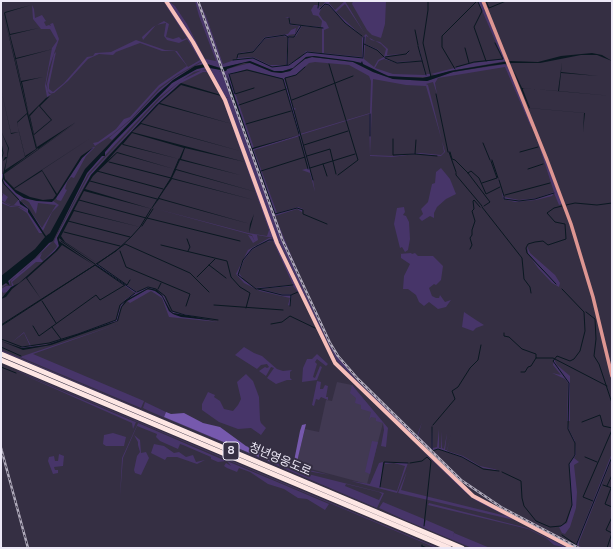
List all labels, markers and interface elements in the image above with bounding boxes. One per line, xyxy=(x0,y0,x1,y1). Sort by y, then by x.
street label: 청년영웅도로 xyxy=(247,440,313,480)
road number: 8 xyxy=(223,442,239,460)

